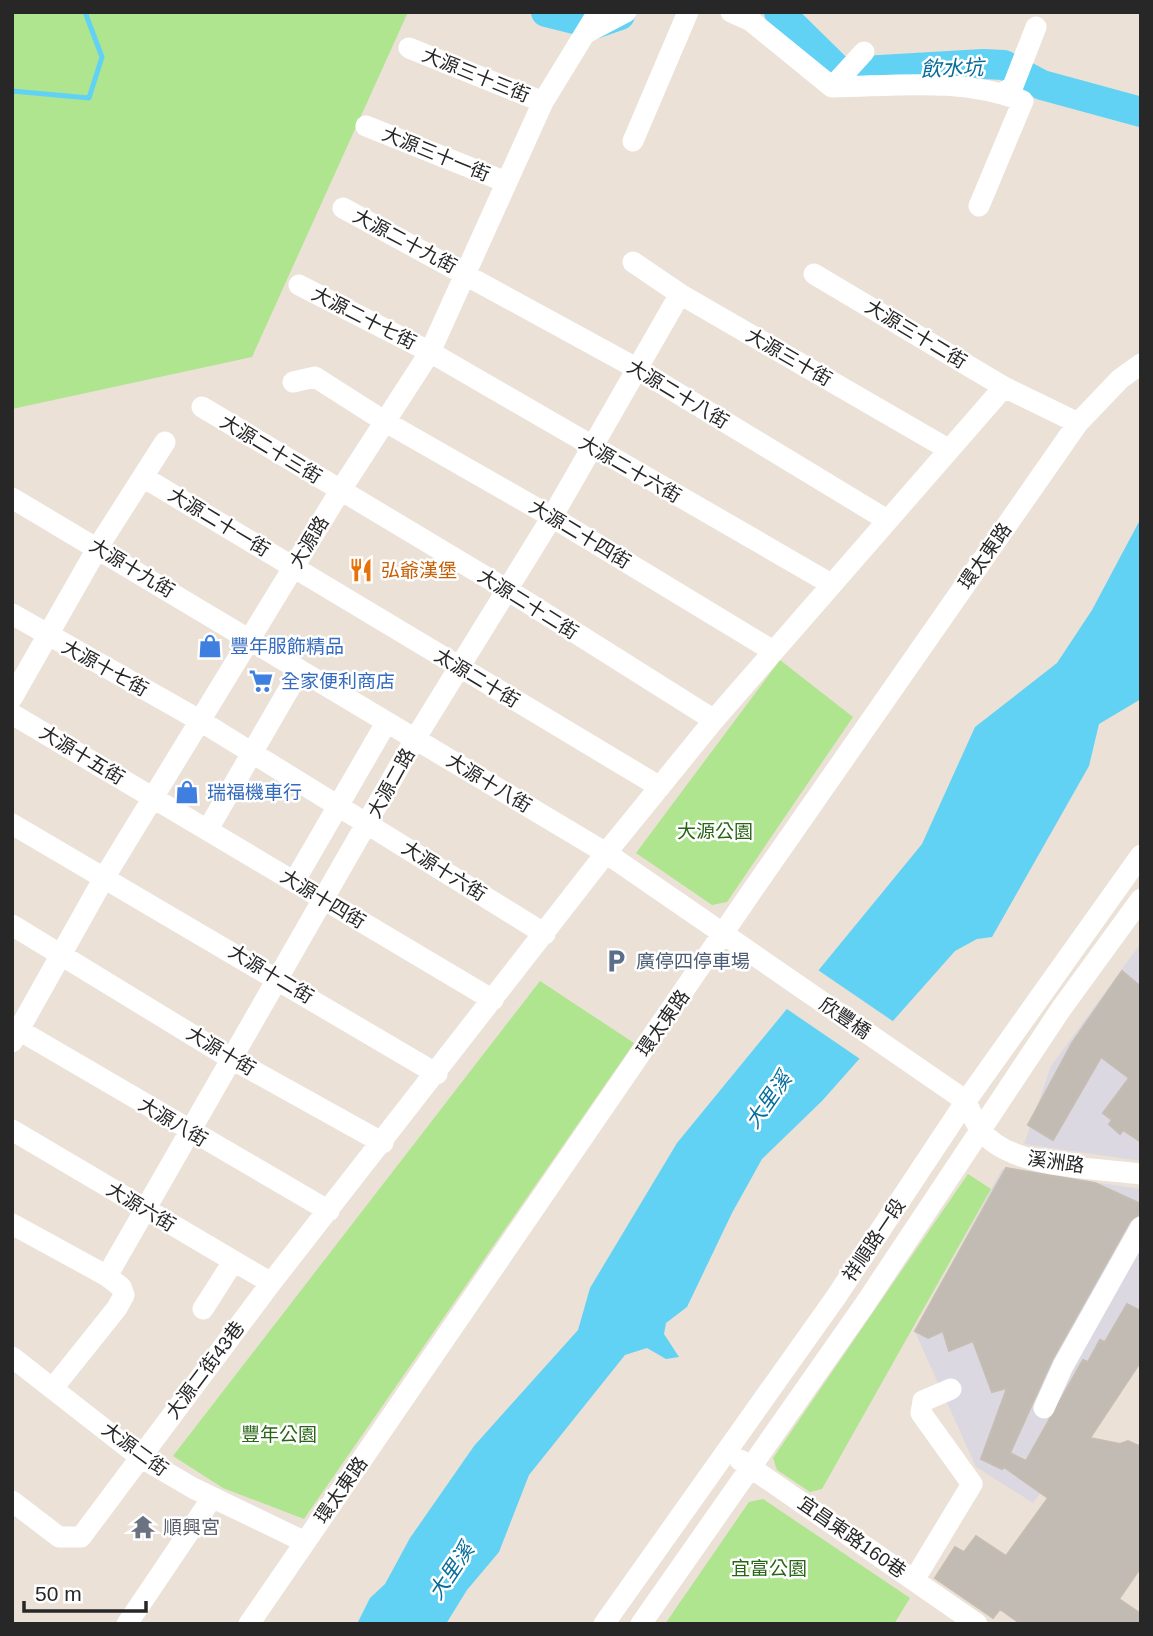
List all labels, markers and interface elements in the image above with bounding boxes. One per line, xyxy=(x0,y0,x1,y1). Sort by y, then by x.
street label: 大源三十三街 xyxy=(419,44,533,106)
water label: 飲水坑 xyxy=(920,55,987,81)
street label: 大源三十一街 xyxy=(379,123,493,185)
street label: 大源二十九街 xyxy=(350,205,460,277)
street label: 大源二十七街 xyxy=(308,283,420,353)
street label: 大源三十二街 xyxy=(862,296,970,372)
street label: 大源三十街 xyxy=(743,324,835,390)
street label: 大源二十八街 xyxy=(624,356,732,432)
street label: 大源二十三街 xyxy=(217,411,325,487)
street label: 大源二十六街 xyxy=(575,431,685,507)
street label: 大源二十一街 xyxy=(165,484,273,560)
street label: 大源二十四街 xyxy=(526,496,634,572)
street label: 大源路 xyxy=(285,512,333,572)
street label: 環太東路 xyxy=(955,519,1015,593)
street label: 大源十九街 xyxy=(86,535,178,601)
restaurant icon: 弘爺漢堡 xyxy=(347,556,375,584)
place label: 弘爺漢堡 xyxy=(381,560,457,581)
street label: 大源二十二街 xyxy=(474,565,582,643)
shop icon: 豐年服飾精品 xyxy=(196,632,224,660)
street label: 大源十七街 xyxy=(58,636,152,700)
place label: 豐年服飾精品 xyxy=(230,636,344,657)
street label: 太源二十街 xyxy=(431,645,523,711)
supermarket icon: 全家便利商店 xyxy=(247,667,275,695)
place label: 全家便利商店 xyxy=(281,671,395,692)
street label: 大源十五街 xyxy=(36,722,128,788)
street label: 大源二路 xyxy=(363,745,419,821)
street label: 大源十八街 xyxy=(443,750,535,816)
shop icon: 瑞福機車行 xyxy=(173,778,201,806)
place label: 瑞福機車行 xyxy=(207,782,302,803)
park label: 大源公園 xyxy=(677,821,753,842)
street label: 大源十六街 xyxy=(398,837,490,905)
street label: 大源十四街 xyxy=(277,866,369,932)
street label: 大源十二街 xyxy=(225,941,317,1007)
parking icon: 廣停四停車場 xyxy=(602,947,630,975)
place label: 廣停四停車場 xyxy=(636,951,750,972)
street label: 環太東路 xyxy=(633,986,693,1060)
street label: 欣豐橋 xyxy=(815,993,875,1043)
street label: 大源十街 xyxy=(183,1022,259,1080)
water label: 大里溪 xyxy=(741,1065,797,1132)
street label: 大源八街 xyxy=(135,1093,211,1151)
street label: 溪洲路 xyxy=(1026,1148,1086,1176)
street label: 大源六街 xyxy=(103,1178,179,1236)
street label: 祥順路一段 xyxy=(839,1195,909,1285)
street label: 大源二街43巷 xyxy=(162,1317,248,1423)
street label: 大源二街 xyxy=(98,1418,172,1480)
park label: 豐年公園 xyxy=(241,1424,317,1445)
street label: 環太東路 xyxy=(311,1453,371,1527)
street label: 宜昌東路160巷 xyxy=(794,1492,910,1582)
temple icon: 順興宮 xyxy=(129,1513,157,1541)
place label: 順興宮 xyxy=(163,1517,220,1538)
water label: 大里溪 xyxy=(424,1536,480,1604)
park label: 宜富公園 xyxy=(731,1558,807,1579)
scale bar xyxy=(24,1570,147,1614)
text: 50 m xyxy=(35,1582,82,1605)

